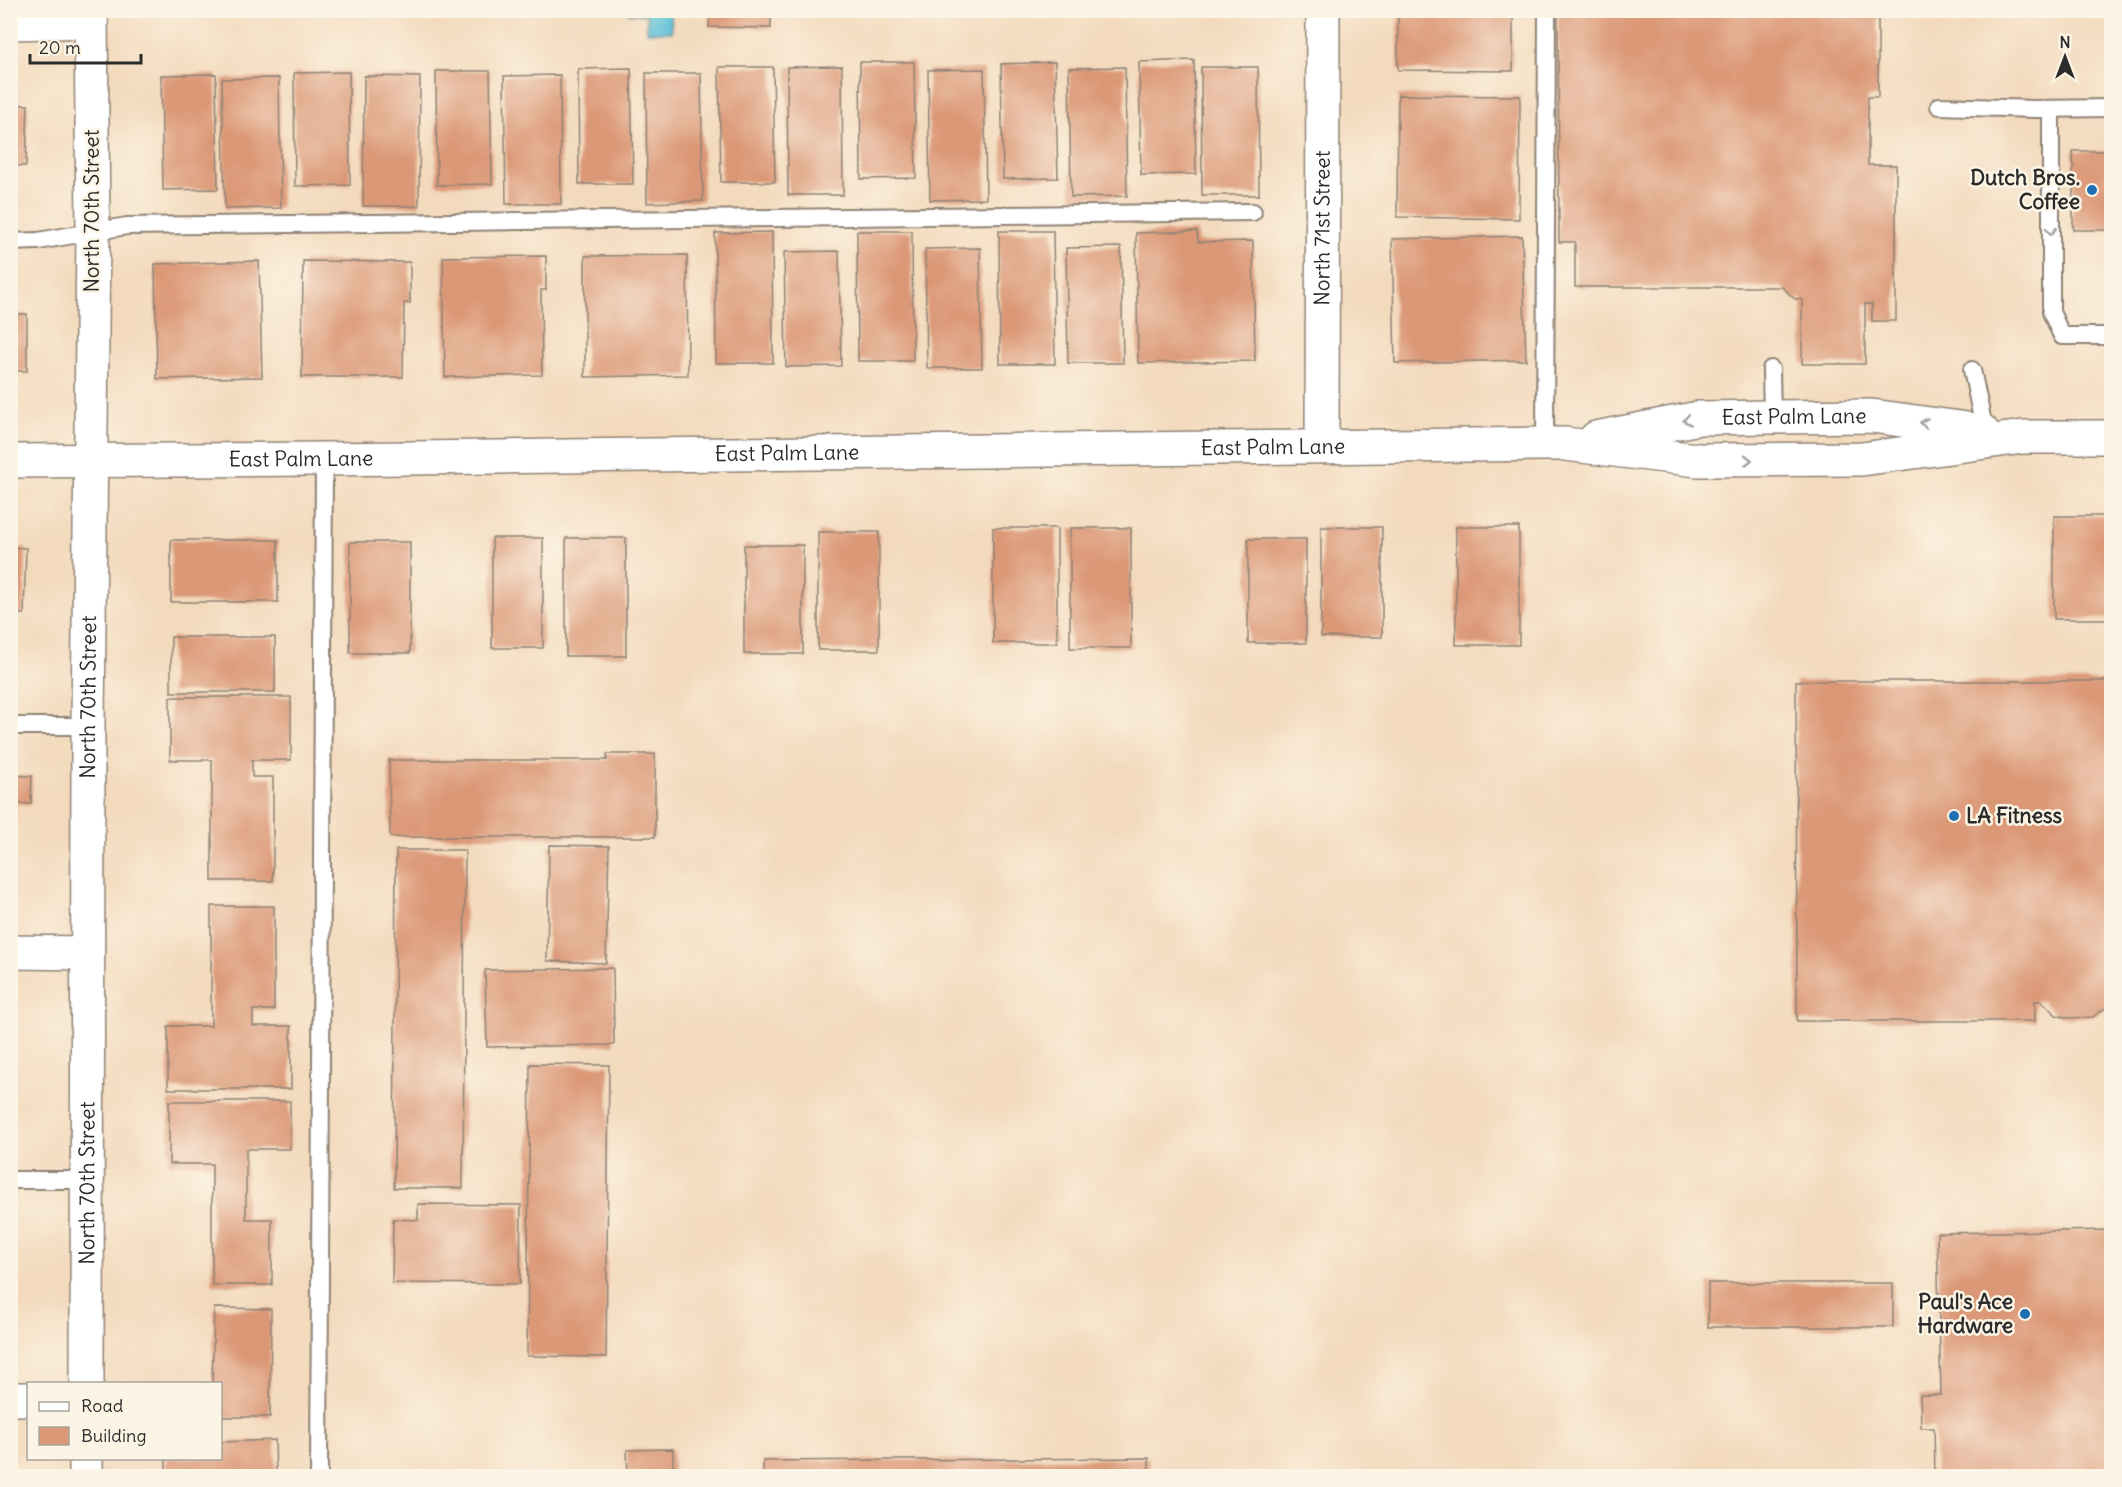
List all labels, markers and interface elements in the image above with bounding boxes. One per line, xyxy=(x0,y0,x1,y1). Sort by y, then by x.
scale bar xyxy=(30,27,141,65)
north arrow xyxy=(2035,27,2095,87)
text: N xyxy=(2059,32,2071,52)
text: 20 m xyxy=(39,36,81,59)
street label: North 70th Street xyxy=(78,129,105,293)
street label: North 71st Street xyxy=(1308,150,1336,306)
place label: Dutch Bros. Coffee xyxy=(1970,164,2080,215)
marker: Dutch Bros. Coffee xyxy=(2085,183,2099,197)
one-way arrow xyxy=(2045,226,2057,235)
street label: East Palm Lane xyxy=(1722,402,1867,431)
one-way arrow xyxy=(1683,413,1693,426)
one-way arrow xyxy=(1919,418,1928,430)
street label: East Palm Lane xyxy=(1200,432,1345,461)
street label: East Palm Lane xyxy=(714,438,859,467)
street label: East Palm Lane xyxy=(229,444,374,473)
one-way arrow xyxy=(1744,454,1753,466)
street label: North 70th Street xyxy=(74,615,102,779)
place label: LA Fitness xyxy=(1966,802,2063,829)
marker: LA Fitness xyxy=(1947,809,1961,823)
street label: North 70th Street xyxy=(73,1101,100,1265)
place label: Paul's Ace Hardware xyxy=(1917,1288,2013,1339)
marker: Paul's Ace Hardware xyxy=(2018,1307,2032,1321)
legend xyxy=(27,1382,222,1460)
text: Road xyxy=(81,1394,124,1417)
text: Building xyxy=(81,1424,146,1447)

